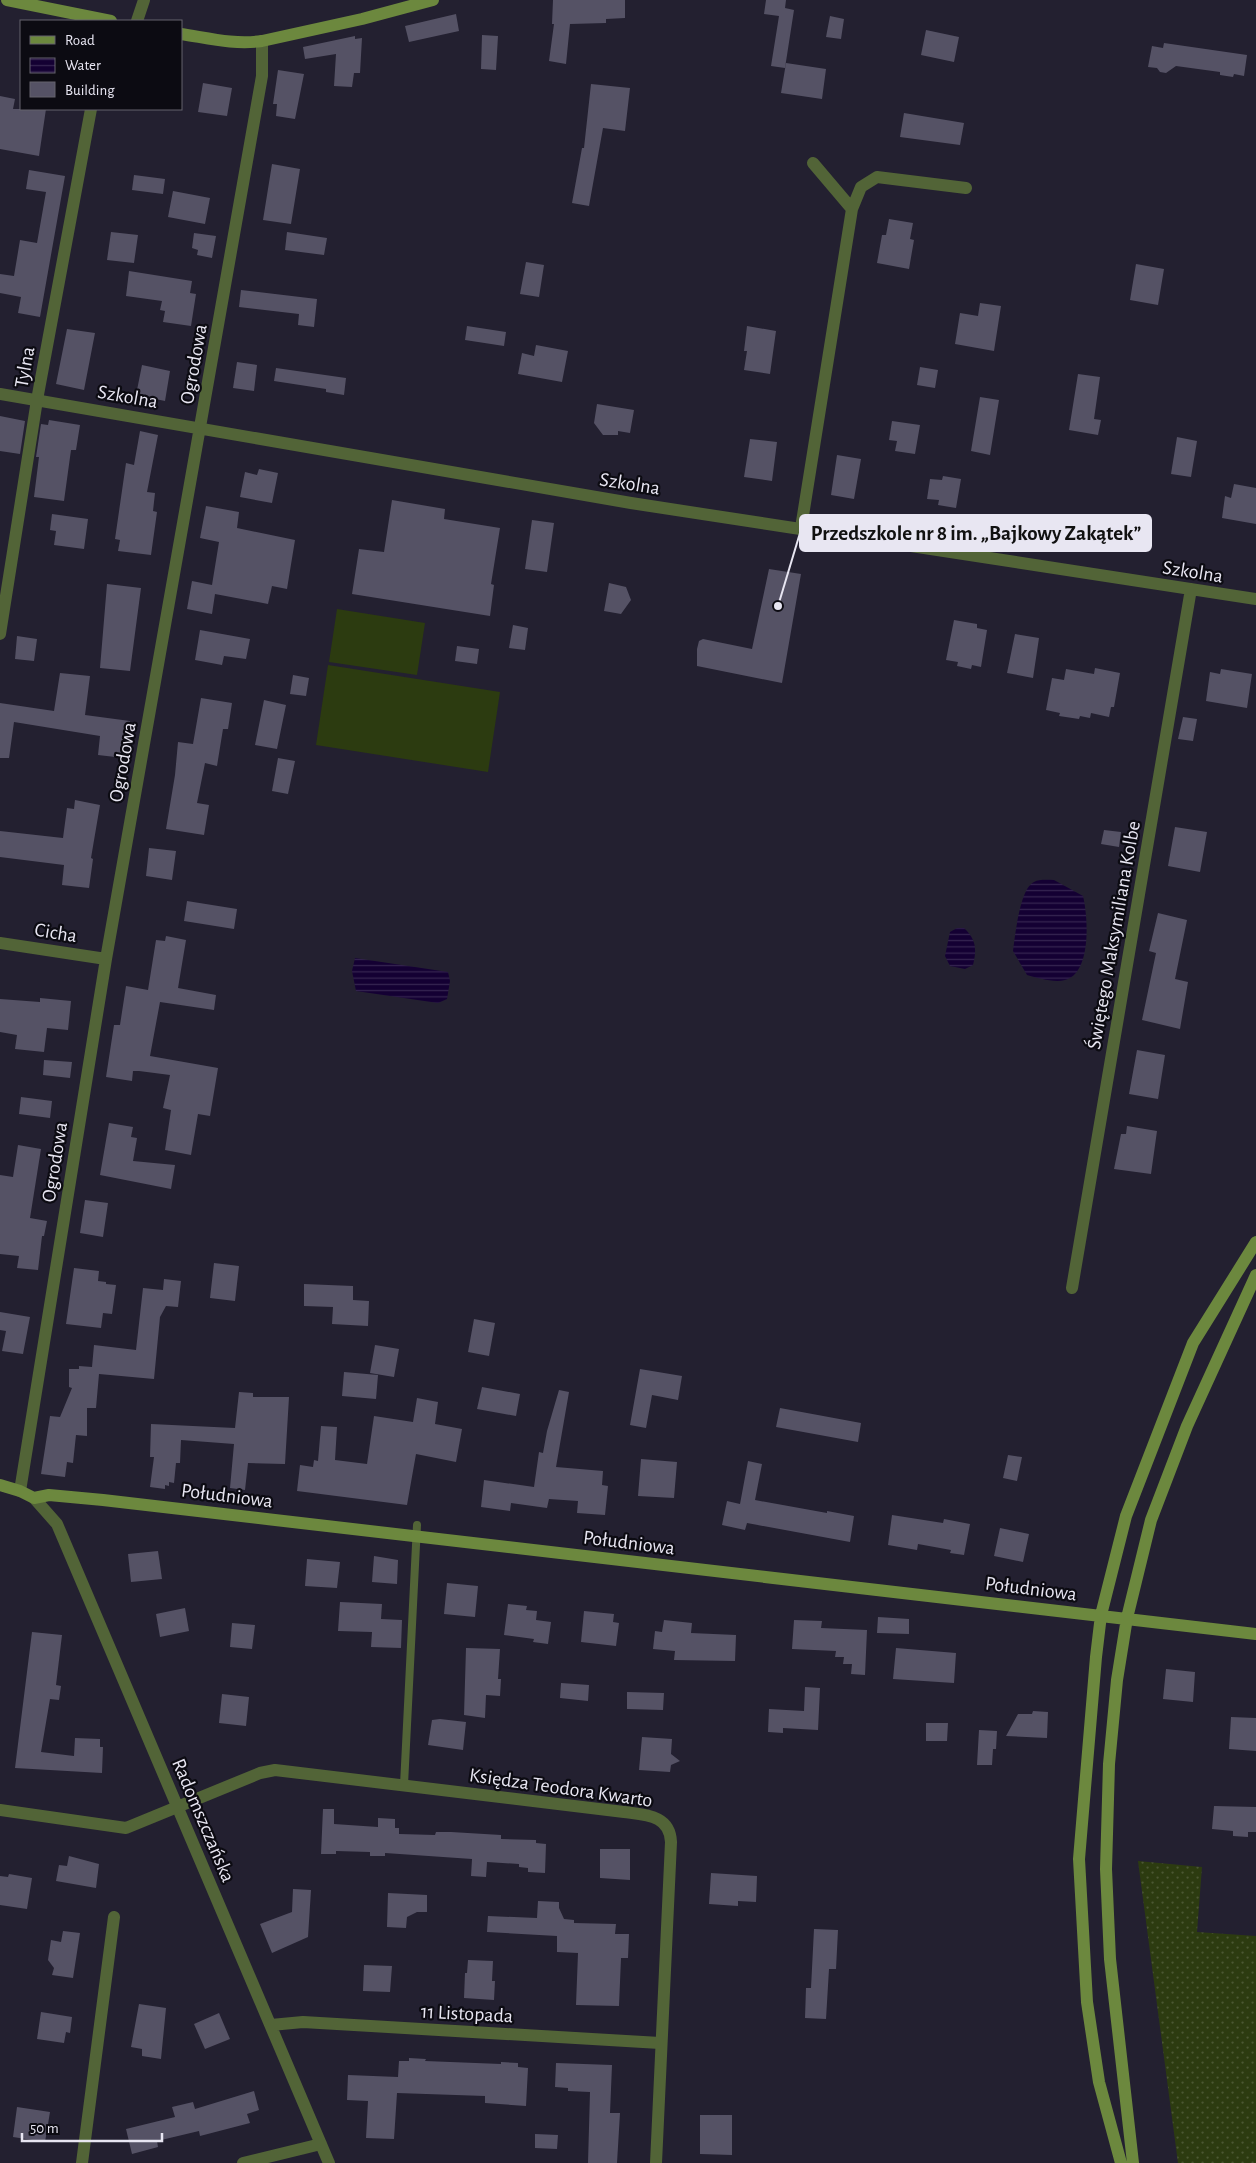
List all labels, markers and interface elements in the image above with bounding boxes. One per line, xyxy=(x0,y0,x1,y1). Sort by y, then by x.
legend xyxy=(20,20,182,110)
text: Road xyxy=(65,33,95,48)
text: Water xyxy=(65,58,101,73)
text: Building xyxy=(65,83,115,98)
street label: Ogrodowa xyxy=(177,323,211,406)
street label: Tylna xyxy=(12,345,38,389)
street label: Szkolna xyxy=(96,382,160,412)
street label: Szkolna xyxy=(598,469,661,499)
callout: Przedszkole nr 8 im. „Bajkowy Zakątek” xyxy=(800,515,1151,551)
text: Przedszkole nr 8 im. „Bajkowy Zakątek” xyxy=(811,523,1142,544)
street label: Szkolna xyxy=(1161,557,1224,587)
street label: Ogrodowa xyxy=(106,721,140,804)
street label: Świętego Maksymiliana Kolbe xyxy=(1083,819,1144,1051)
street label: Cicha xyxy=(33,920,78,946)
street label: Ogrodowa xyxy=(39,1121,71,1204)
street label: Południowa xyxy=(180,1480,274,1512)
street label: Południowa xyxy=(582,1527,676,1559)
street label: Południowa xyxy=(984,1573,1078,1605)
street label: Radomszczańska xyxy=(168,1756,238,1885)
street label: Księdza Teodora Kwarto xyxy=(468,1765,654,1811)
street label: 11 Listopada xyxy=(420,2002,514,2026)
scale bar xyxy=(22,2110,162,2142)
text: 50 m xyxy=(30,2121,59,2136)

